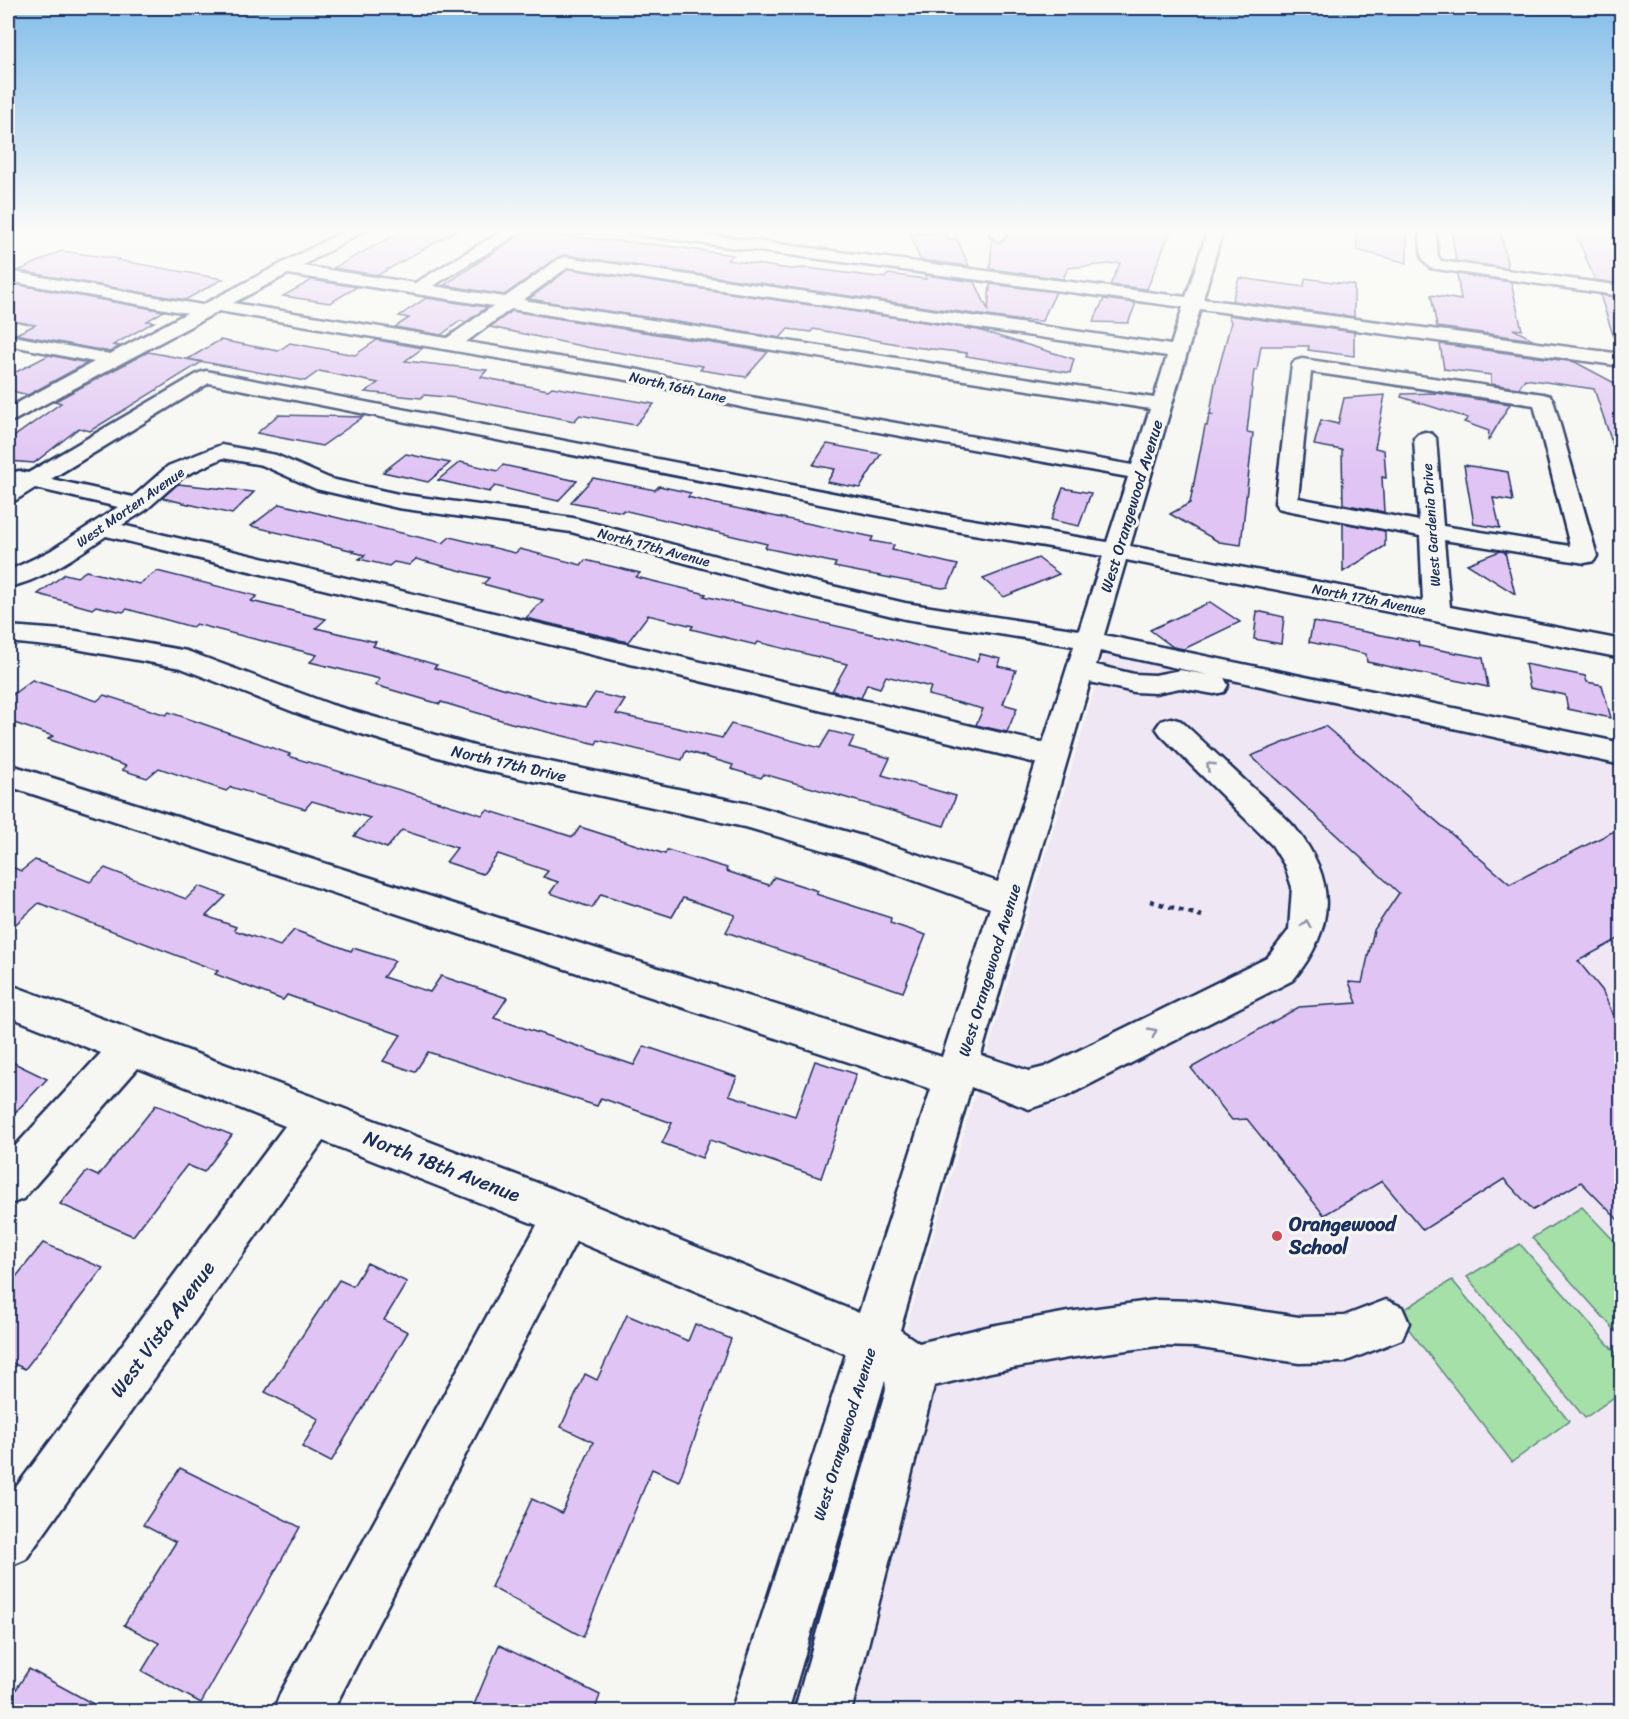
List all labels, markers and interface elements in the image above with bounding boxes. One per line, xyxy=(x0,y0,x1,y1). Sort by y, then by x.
street label: North 16th Lane xyxy=(627,364,729,411)
street label: West Orangewood Avenue xyxy=(1091,416,1172,596)
street label: West Morten Avenue xyxy=(71,460,190,554)
street label: West Gardenia Drive xyxy=(1415,462,1448,587)
street label: North 17th Avenue xyxy=(595,520,713,575)
street label: North 17th Avenue xyxy=(1310,576,1428,623)
street label: North 17th Drive xyxy=(449,736,569,791)
one-way arrow xyxy=(1207,763,1218,774)
street label: West Orangewood Avenue xyxy=(949,880,1030,1060)
one-way arrow xyxy=(1299,919,1312,929)
one-way arrow xyxy=(1147,1028,1158,1040)
street label: North 18th Avenue xyxy=(358,1120,526,1213)
place label: Orangewood School xyxy=(1288,1207,1397,1265)
marker: Orangewood School xyxy=(1270,1229,1284,1243)
street label: West Vista Avenue xyxy=(101,1253,224,1405)
street label: West Orangewood Avenue xyxy=(804,1344,885,1524)

